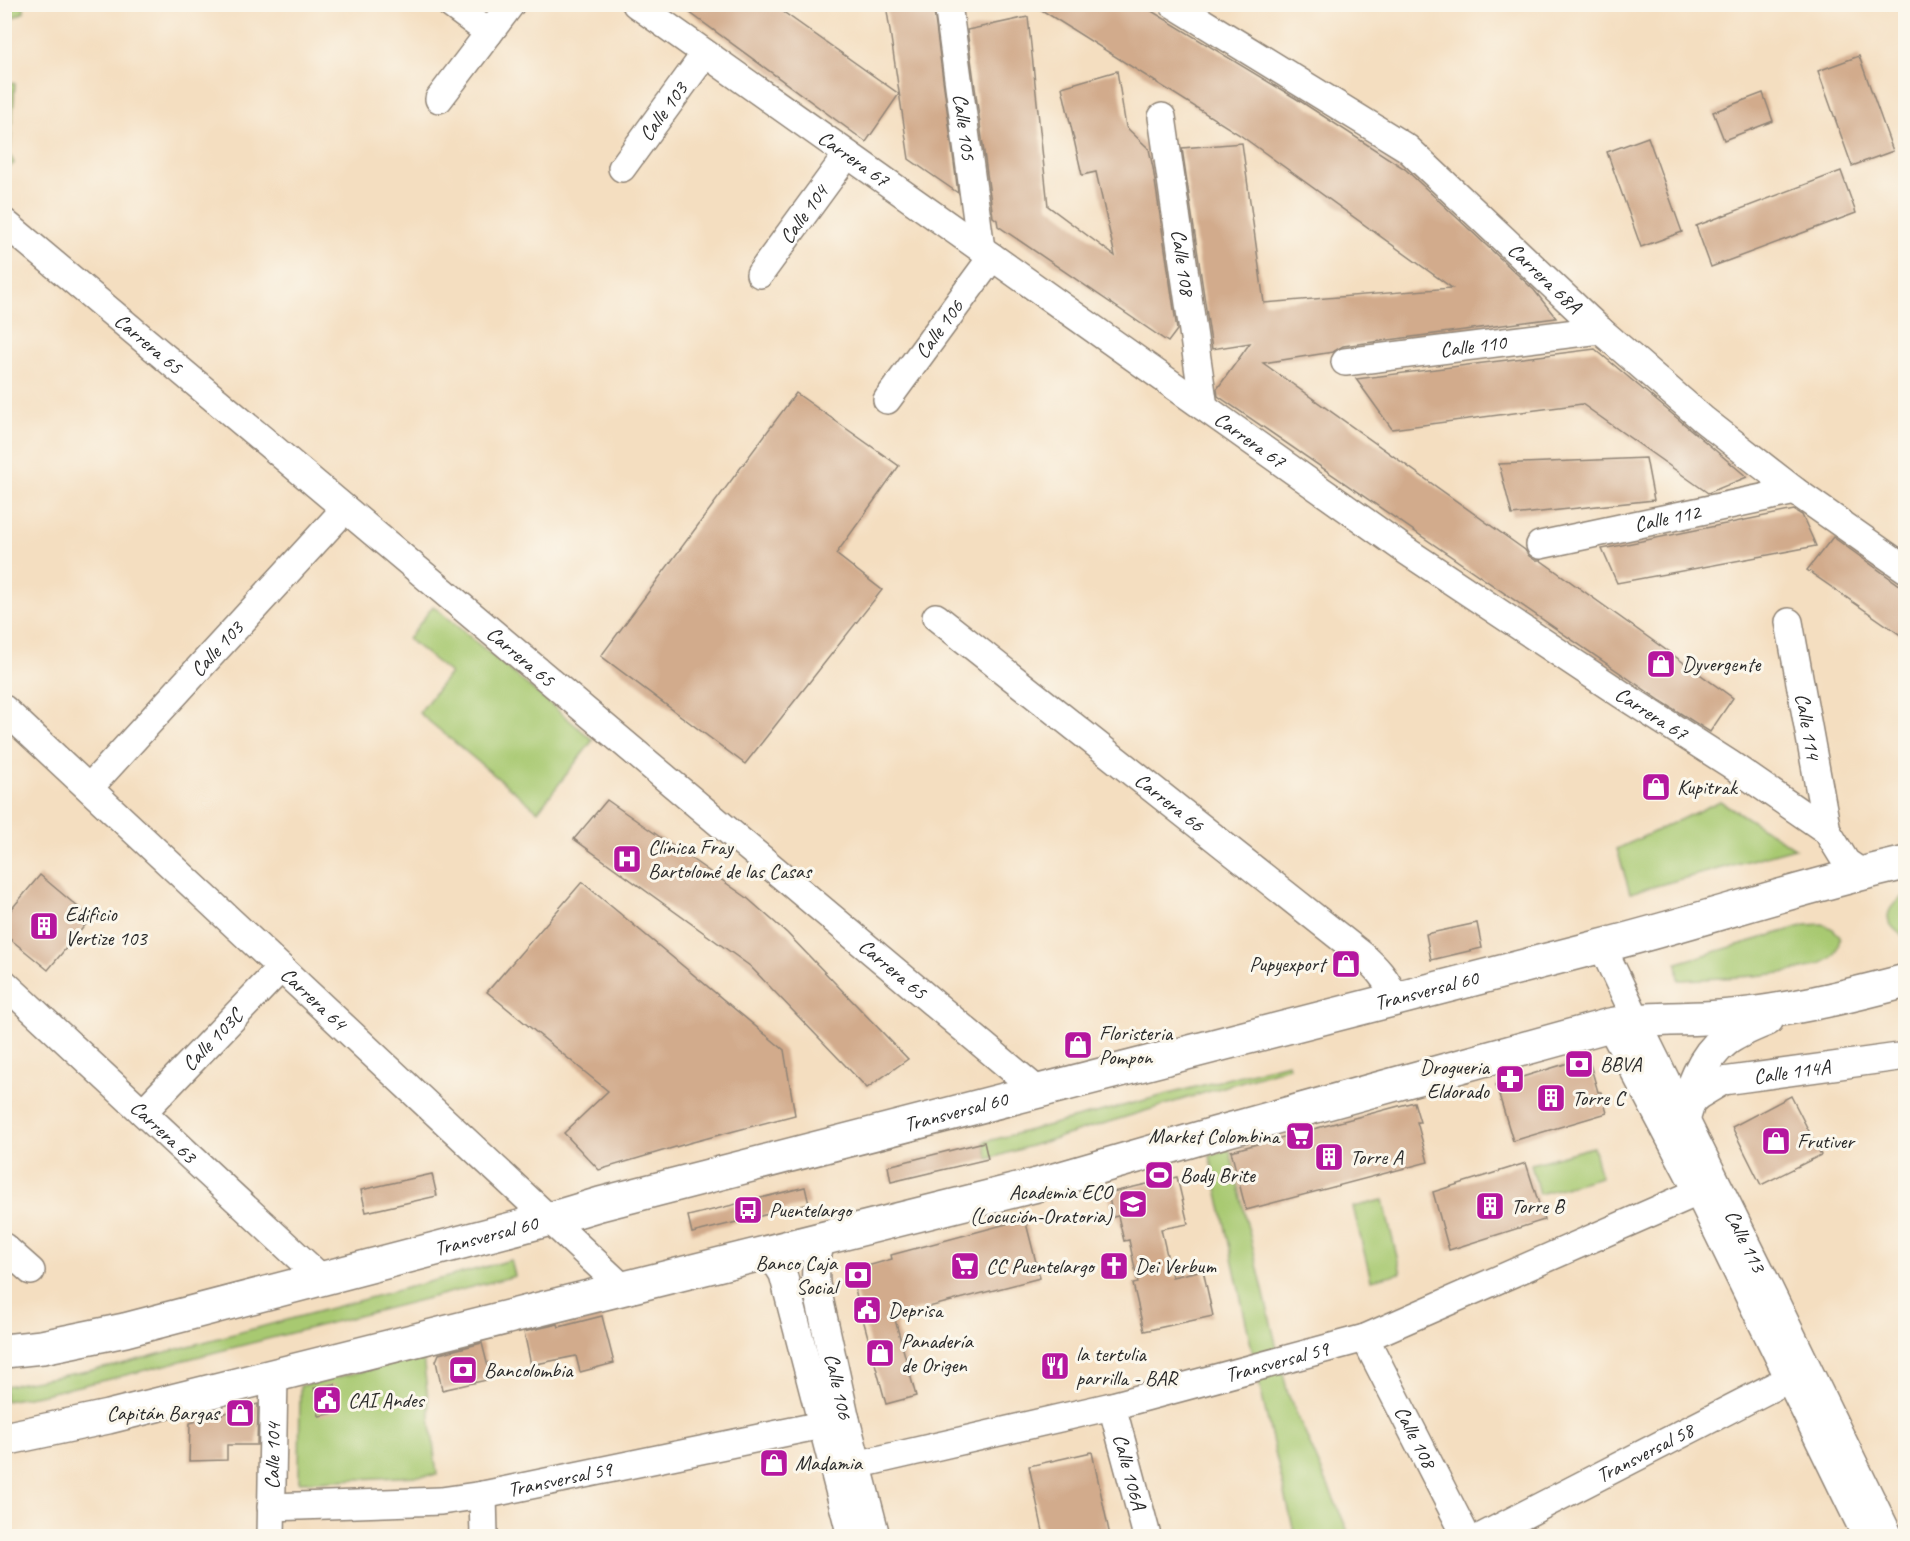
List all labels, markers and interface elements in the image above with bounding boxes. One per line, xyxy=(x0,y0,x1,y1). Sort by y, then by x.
street label: Calle 103 xyxy=(633,76,694,146)
street label: Calle 105 xyxy=(947,92,982,163)
street label: Carrera 67 xyxy=(813,124,896,194)
street label: Calle 104 xyxy=(774,178,835,249)
street label: Calle 108 xyxy=(1165,228,1201,300)
street label: Carrera 68A xyxy=(1502,237,1588,320)
street label: Calle 106 xyxy=(909,294,970,364)
street label: Carrera 65 xyxy=(109,308,189,381)
street label: Calle 110 xyxy=(1438,329,1509,363)
street label: Carrera 67 xyxy=(1209,406,1292,475)
street label: Calle 112 xyxy=(1632,498,1704,538)
street label: Calle 103 xyxy=(185,614,250,682)
street label: Carrera 65 xyxy=(481,620,561,693)
shop icon: Dyvergente xyxy=(1645,648,1677,680)
place label: Dyvergente xyxy=(1682,651,1762,677)
street label: Carrera 67 xyxy=(1610,681,1694,747)
street label: Calle 114 xyxy=(1789,691,1827,764)
street label: Carrera 66 xyxy=(1130,767,1210,838)
shop icon: Kupitrak xyxy=(1640,771,1672,803)
place label: Kupitrak xyxy=(1677,774,1739,800)
place label: Clínica Fray Bartolomé de las Casas xyxy=(648,834,813,884)
hospital icon: Clínica Fray Bartolomé de las Casas xyxy=(611,843,643,875)
place label: Edificio Vertize 103 xyxy=(65,901,148,951)
building icon: Edificio Vertize 103 xyxy=(28,910,60,942)
street label: Carrera 65 xyxy=(853,933,933,1006)
shop icon: Pupyexport xyxy=(1330,948,1362,980)
place label: Pupyexport xyxy=(1249,951,1328,977)
street label: Carrera 64 xyxy=(275,961,354,1038)
street label: Transversal 60 xyxy=(1372,964,1482,1016)
street label: Calle 103C xyxy=(176,1002,249,1076)
place label: Floristeria Pompon xyxy=(1099,1020,1174,1070)
shop icon: Floristeria Pompon xyxy=(1062,1029,1094,1061)
bank icon: BBVA xyxy=(1563,1048,1595,1080)
place label: BBVA xyxy=(1600,1051,1643,1077)
street label: Calle 114A xyxy=(1752,1053,1833,1090)
place label: Drogueria Eldorado xyxy=(1420,1054,1491,1104)
pharmacy icon: Drogueria Eldorado xyxy=(1494,1063,1526,1095)
building icon: Torre C xyxy=(1535,1082,1567,1114)
street label: Transversal 60 xyxy=(901,1085,1012,1137)
place label: Torre C xyxy=(1572,1085,1627,1111)
street label: Carrera 63 xyxy=(125,1094,203,1170)
supermarket icon: Market Colombina xyxy=(1284,1120,1316,1152)
place label: Market Colombina xyxy=(1148,1123,1281,1149)
shop icon: Frutiver xyxy=(1760,1125,1792,1157)
place label: Frutiver xyxy=(1797,1128,1856,1154)
building icon: Torre A xyxy=(1313,1141,1345,1173)
place label: Torre A xyxy=(1350,1144,1404,1170)
sports icon: Body Brite xyxy=(1143,1159,1175,1191)
place label: Body Brite xyxy=(1180,1162,1256,1188)
place label: Academia ECO (Locución-Oratoria) xyxy=(969,1179,1115,1229)
school or university icon: Academia ECO (Locución-Oratoria) xyxy=(1117,1188,1149,1220)
building icon: Torre B xyxy=(1474,1190,1506,1222)
place label: Torre B xyxy=(1511,1193,1566,1219)
bus stop icon: Puentelargo xyxy=(732,1194,764,1226)
place label: Puentelargo xyxy=(769,1197,854,1223)
street label: Calle 113 xyxy=(1719,1205,1773,1278)
street label: Transversal 60 xyxy=(431,1209,542,1262)
place label: Banco Caja Social xyxy=(755,1250,840,1300)
supermarket icon: CC Puentelargo xyxy=(949,1250,981,1282)
church icon: Dei Verbum xyxy=(1098,1250,1130,1282)
place label: CC Puentelargo xyxy=(986,1253,1096,1279)
place label: Dei Verbum xyxy=(1135,1253,1217,1279)
bank icon: Banco Caja Social xyxy=(842,1259,874,1291)
public building icon: Deprisa xyxy=(851,1294,883,1326)
place label: Deprisa xyxy=(888,1297,945,1323)
place label: Panadería de Origen xyxy=(901,1328,975,1378)
street label: Transversal 59 xyxy=(1222,1335,1333,1388)
shop icon: Panadería de Origen xyxy=(864,1337,896,1369)
place label: la tertulia parrilla - BAR xyxy=(1076,1341,1179,1391)
restaurant icon: la tertulia parrilla - BAR xyxy=(1039,1350,1071,1382)
street label: Calle 106 xyxy=(819,1351,859,1422)
bank icon: Bancolombia xyxy=(447,1354,479,1386)
place label: Bancolombia xyxy=(484,1357,574,1383)
public building icon: CAI Andes xyxy=(311,1384,343,1416)
place label: CAI Andes xyxy=(348,1387,426,1413)
shop icon: Capitán Bargas xyxy=(224,1397,256,1429)
place label: Capitán Bargas xyxy=(107,1400,221,1426)
street label: Calle 108 xyxy=(1389,1401,1443,1475)
street label: Transversal 58 xyxy=(1592,1416,1700,1489)
street label: Calle 104 xyxy=(259,1420,286,1490)
street label: Calle 106A xyxy=(1107,1431,1153,1514)
shop icon: Madamia xyxy=(758,1447,790,1479)
place label: Madamia xyxy=(795,1450,864,1476)
street label: Transversal 59 xyxy=(505,1455,616,1503)

